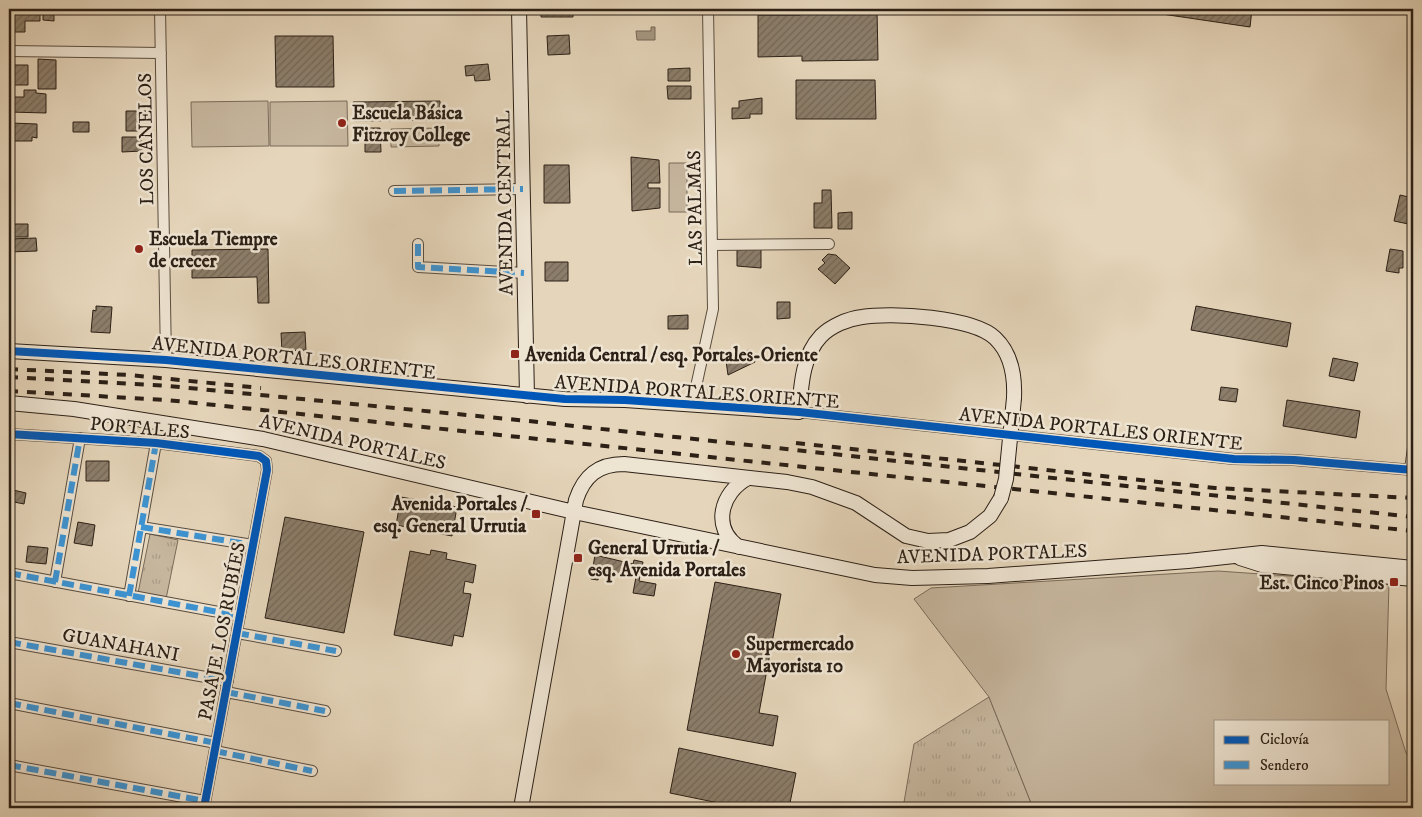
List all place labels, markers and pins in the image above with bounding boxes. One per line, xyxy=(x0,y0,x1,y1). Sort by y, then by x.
place label: Escuela Básica Fitzroy College xyxy=(352,102,470,147)
marker: Escuela Básica Fitzroy College xyxy=(336,117,348,129)
place label: Escuela Tiempre de crecer xyxy=(149,228,278,273)
marker: Escuela Tiempre de crecer xyxy=(133,243,145,255)
place label: Avenida Central / esq. Portales-Oriente xyxy=(524,344,818,368)
marker: Avenida Central / esq. Portales-Oriente xyxy=(509,348,521,360)
place label: Avenida Portales / esq. General Urrutia xyxy=(373,493,528,539)
marker: Avenida Portales / esq. General Urrutia xyxy=(530,508,542,520)
place label: General Urrutia / esq. Avenida Portales xyxy=(588,537,746,583)
marker: General Urrutia / esq. Avenida Portales xyxy=(572,552,584,564)
place label: Est. Cinco Pinos xyxy=(1259,572,1385,595)
marker: Est. Cinco Pinos xyxy=(1388,576,1400,588)
place label: Supermercado Mayorista 10 xyxy=(746,633,854,678)
marker: Supermercado Mayorista 10 xyxy=(730,648,742,660)

